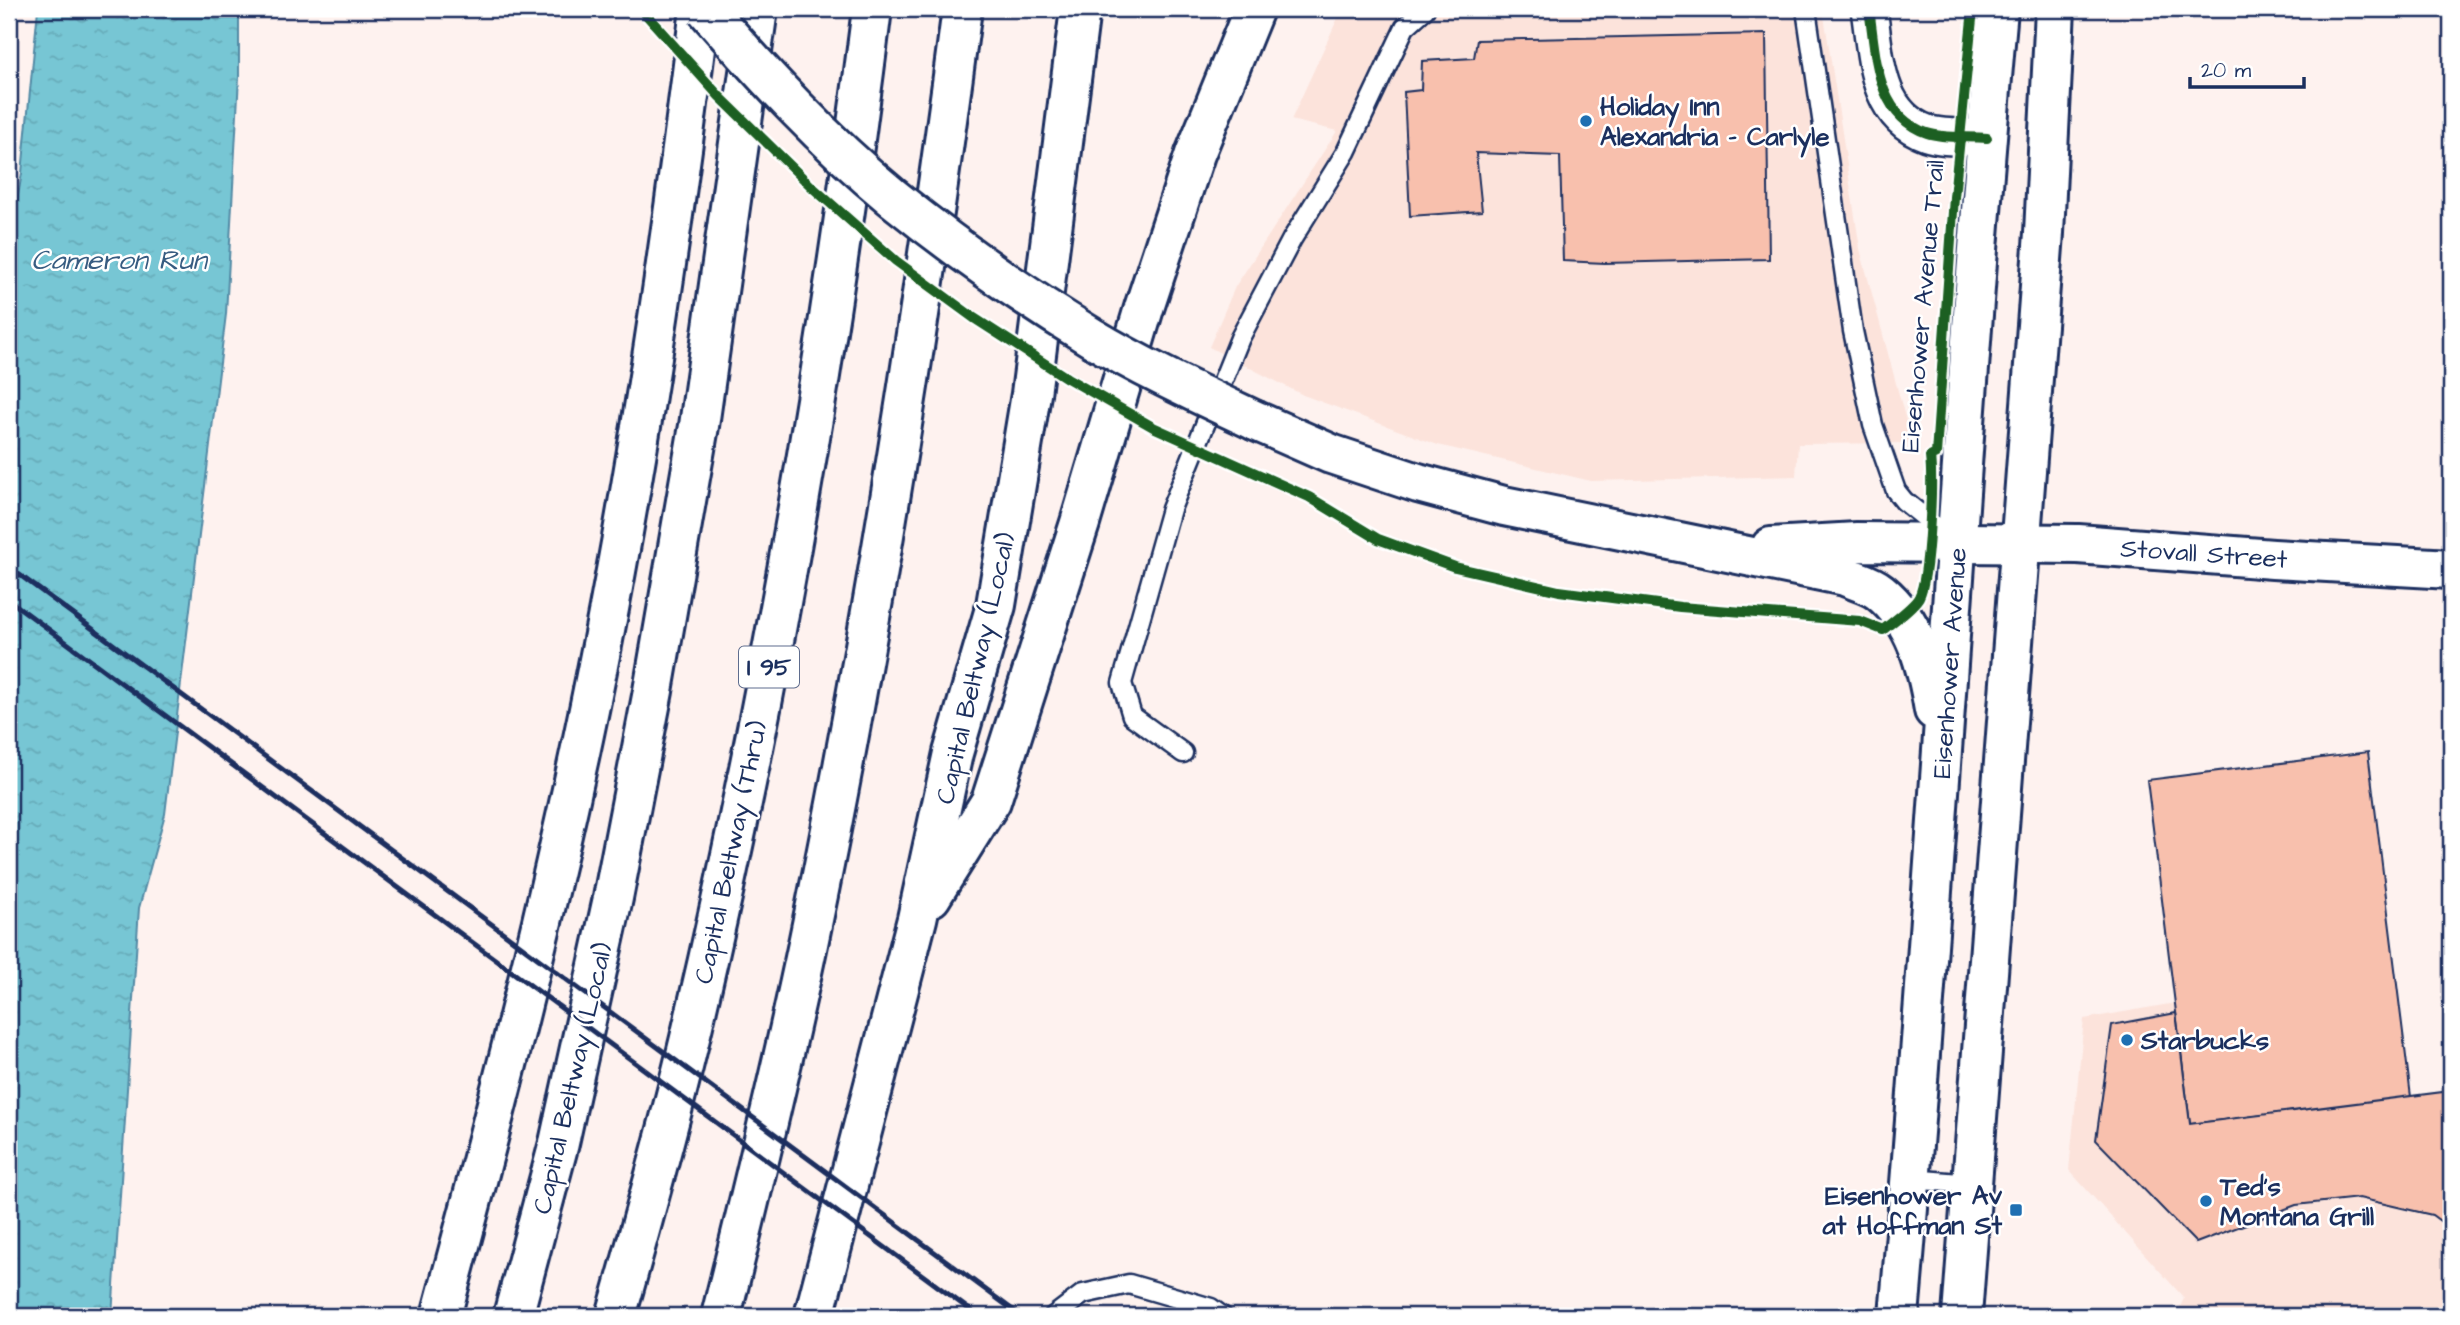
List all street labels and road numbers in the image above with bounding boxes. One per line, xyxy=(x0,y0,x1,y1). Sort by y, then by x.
street label: Eisenhower Avenue Trail xyxy=(1892,158,1954,454)
street label: Capital Beltway (Local) xyxy=(927,529,1027,808)
street label: Stovall Street xyxy=(2119,530,2289,578)
street label: Eisenhower Avenue xyxy=(1924,546,1976,780)
road number: I 95 xyxy=(739,646,799,688)
street label: Capital Beltway (Thru) xyxy=(686,717,778,987)
street label: Capital Beltway (Local) xyxy=(524,939,624,1218)

